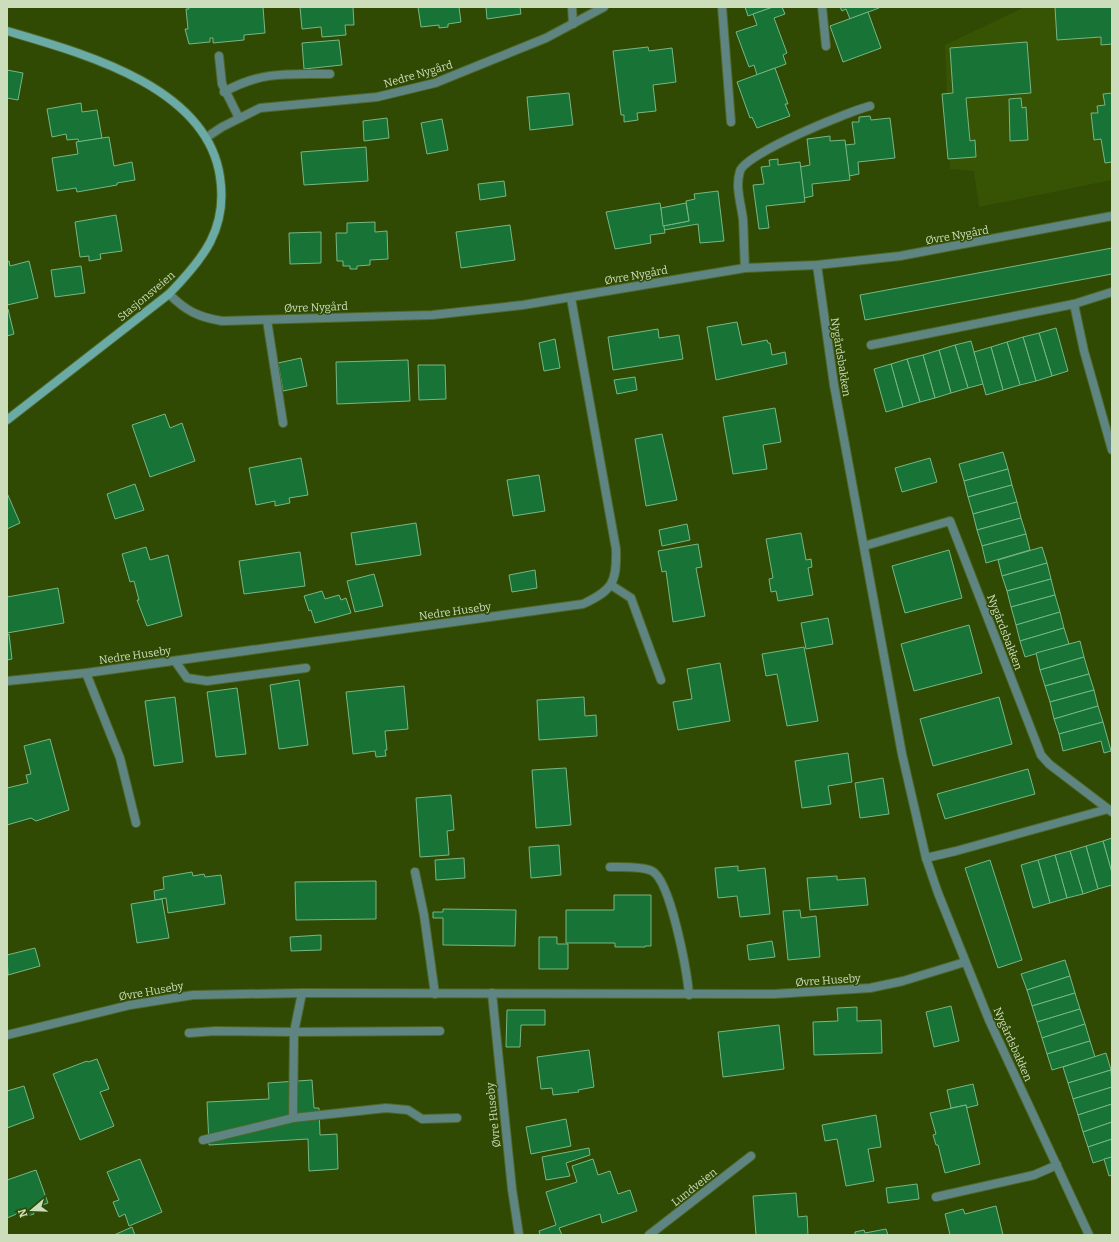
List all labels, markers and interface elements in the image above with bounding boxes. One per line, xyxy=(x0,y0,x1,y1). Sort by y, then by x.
street label: Nedre Nygård xyxy=(382,58,455,91)
street label: Øvre Nygård xyxy=(925,223,990,247)
street label: Øvre Nygård xyxy=(604,263,669,287)
street label: Stasjonsveien xyxy=(115,269,178,324)
street label: Øvre Nygård xyxy=(284,300,349,315)
street label: Nygårdsbakken xyxy=(828,317,853,397)
street label: Nygårdsbakken xyxy=(984,593,1025,672)
street label: Nedre Huseby xyxy=(418,600,492,623)
street label: Nedre Huseby xyxy=(98,644,172,667)
street label: Øvre Huseby xyxy=(795,972,861,989)
street label: Øvre Huseby xyxy=(118,979,185,1004)
street label: Nygårdsbakken xyxy=(990,1005,1035,1083)
street label: Øvre Huseby xyxy=(484,1082,503,1148)
street label: Lundveien xyxy=(669,1166,720,1209)
north arrow xyxy=(12,1190,52,1230)
text: N xyxy=(15,1206,31,1219)

